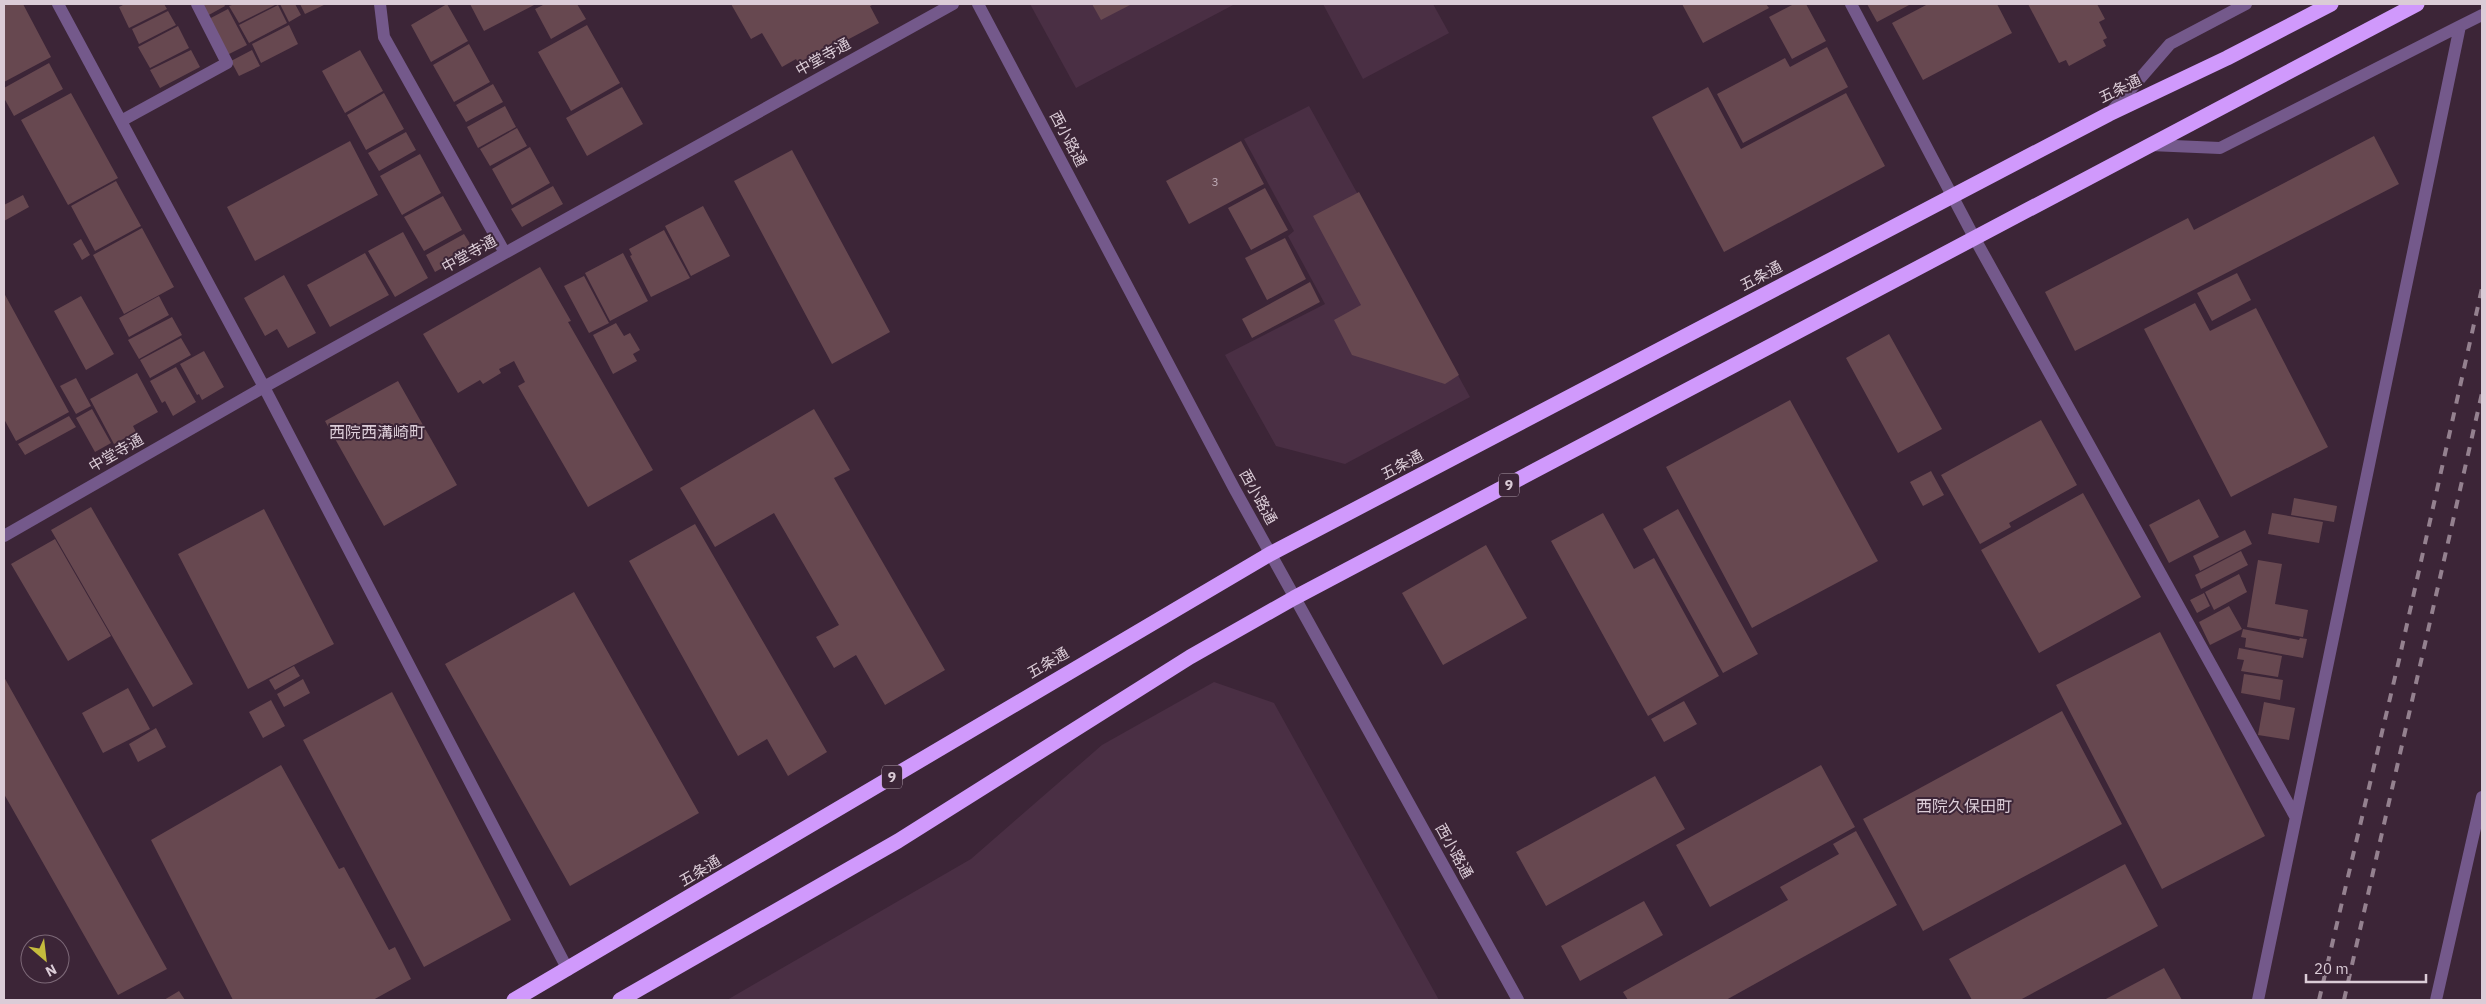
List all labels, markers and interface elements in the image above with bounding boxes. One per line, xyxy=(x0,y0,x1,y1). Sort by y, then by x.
street label: 中堂寺通 xyxy=(792,34,854,79)
street label: 五条通 xyxy=(2095,70,2144,107)
street label: 西小路通 xyxy=(1046,108,1091,170)
house number: 3 xyxy=(1211,174,1219,189)
street label: 中堂寺通 xyxy=(438,231,500,276)
street label: 五条通 xyxy=(1736,257,1785,295)
district label: 西院西溝崎町 xyxy=(329,422,425,442)
street label: 中堂寺通 xyxy=(85,429,146,476)
street label: 五条通 xyxy=(1377,446,1426,484)
street label: 西小路通 xyxy=(1236,466,1281,528)
road number: 9 xyxy=(1499,474,1519,496)
street label: 五条通 xyxy=(1024,643,1072,682)
road number: 9 xyxy=(882,766,902,789)
district label: 西院久保田町 xyxy=(1916,796,2012,816)
street label: 西小路通 xyxy=(1432,820,1477,882)
street label: 五条通 xyxy=(676,851,724,890)
north arrow xyxy=(20,934,70,984)
scale bar xyxy=(2306,952,2426,984)
text: 20 m xyxy=(2314,959,2349,978)
text: N xyxy=(42,960,60,981)

